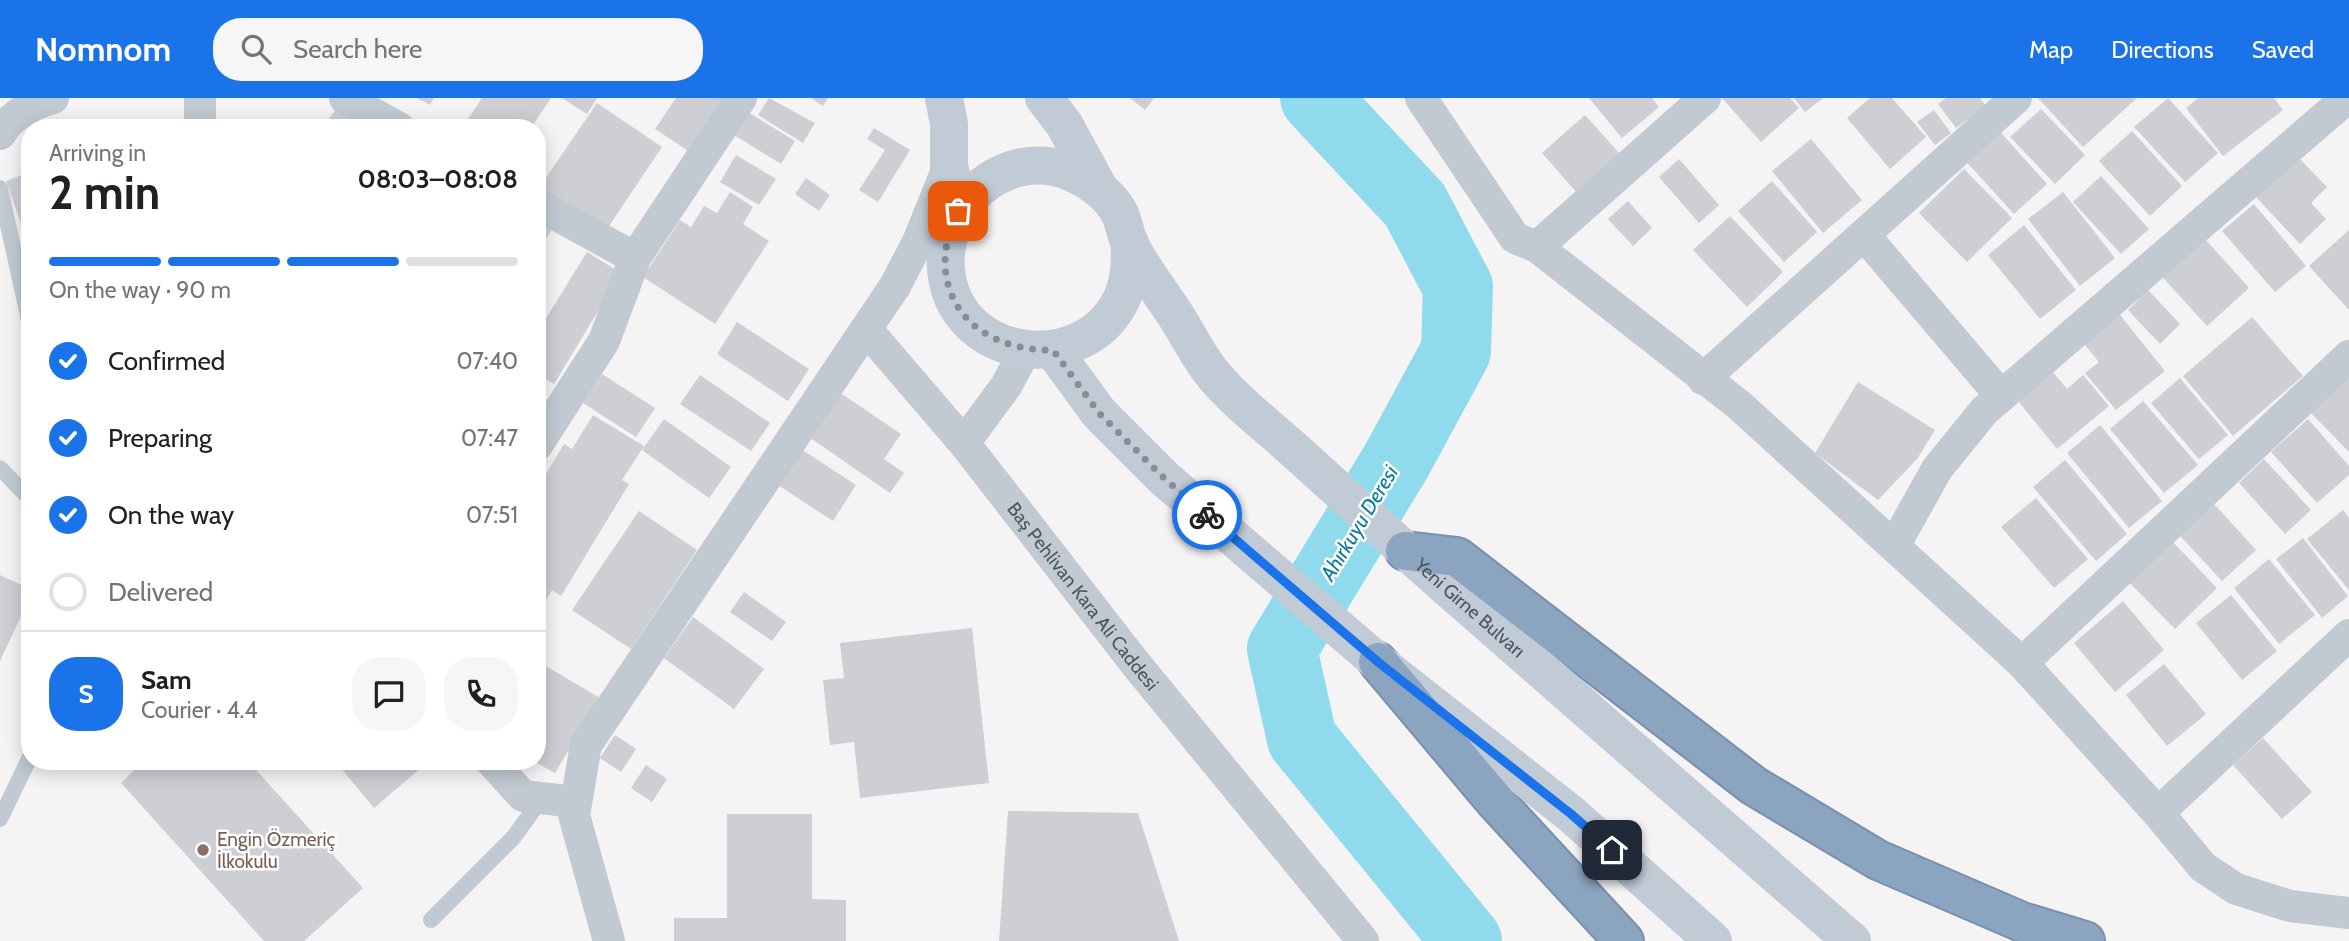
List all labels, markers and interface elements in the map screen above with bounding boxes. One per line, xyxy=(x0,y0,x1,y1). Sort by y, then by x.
search box xyxy=(213,18,703,81)
text: Nomnom xyxy=(35,29,171,69)
icon: search xyxy=(237,30,275,68)
text: Search here xyxy=(293,33,422,65)
text: Map xyxy=(2029,35,2073,64)
text: Directions xyxy=(2111,35,2214,64)
text: Saved xyxy=(2252,35,2314,64)
text: Arriving in xyxy=(49,139,146,167)
text: 08:03–08:08 xyxy=(358,163,518,195)
text: 2 min xyxy=(49,165,160,221)
pin xyxy=(928,181,988,241)
icon: bag xyxy=(939,192,977,230)
text: On the way · 90 m xyxy=(49,276,231,304)
icon: check xyxy=(49,342,87,380)
text: Confirmed xyxy=(108,345,225,377)
text: 07:40 xyxy=(456,347,518,375)
icon: check xyxy=(49,419,87,457)
text: Preparing xyxy=(108,422,212,454)
text: 07:47 xyxy=(461,424,518,452)
water label: Ahırkuyu Deresi xyxy=(1314,461,1403,586)
courier xyxy=(1172,480,1242,550)
icon: check xyxy=(49,496,87,534)
icon: bike xyxy=(1188,496,1226,534)
street label: Baş Pehlivan Kara Ali Caddesi xyxy=(1003,498,1164,695)
text: On the way xyxy=(108,499,234,531)
text: 07:51 xyxy=(466,501,518,529)
street label: Yeni Girne Bulvarı xyxy=(1409,552,1530,662)
text: Delivered xyxy=(108,576,213,608)
button: chat xyxy=(352,657,426,731)
button: phone xyxy=(444,657,518,731)
text: Sam xyxy=(141,664,192,696)
text: S xyxy=(78,678,94,710)
text: Courier · 4.4 xyxy=(141,696,258,724)
pin xyxy=(1582,820,1642,880)
place label: Engin Özmeriç İlkokulu xyxy=(217,828,336,873)
icon: home xyxy=(1593,831,1631,869)
marker: Engin Özmeriç İlkokulu xyxy=(195,842,211,858)

